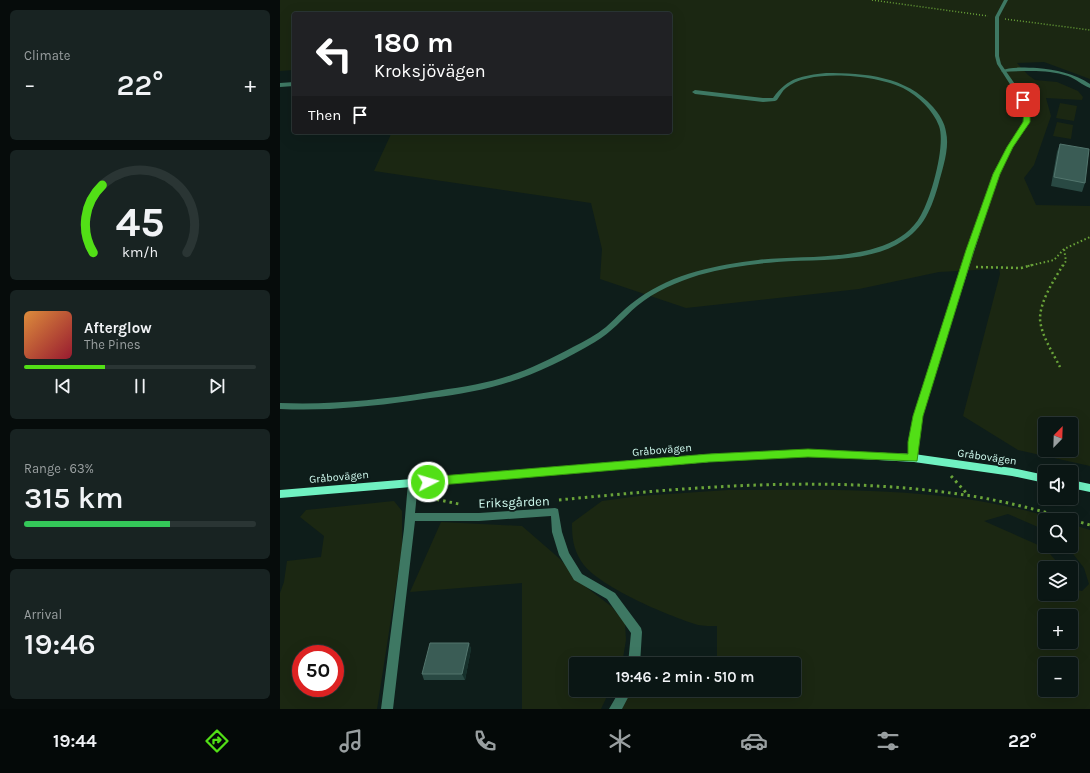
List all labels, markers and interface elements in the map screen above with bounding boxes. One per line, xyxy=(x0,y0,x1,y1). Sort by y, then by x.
text: 180 m xyxy=(374,26,453,59)
icon: left xyxy=(308,28,360,80)
text: Climate xyxy=(24,48,70,63)
text: Kroksjövägen xyxy=(374,60,486,82)
text: 22° xyxy=(116,67,164,103)
text: − xyxy=(24,72,36,98)
text: + xyxy=(244,72,256,98)
pin xyxy=(1006,83,1040,117)
icon: arrive xyxy=(1012,89,1034,111)
icon: arrive xyxy=(349,104,371,126)
text: Then xyxy=(308,106,341,124)
text: 45 xyxy=(116,197,164,245)
text: km/h xyxy=(122,243,158,260)
text: Afterglow xyxy=(84,319,152,337)
text: The Pines xyxy=(84,337,141,352)
icon: previous xyxy=(52,375,74,397)
icon: pause xyxy=(129,375,151,397)
icon: next xyxy=(206,375,228,397)
north arrow xyxy=(1038,417,1078,457)
map controls xyxy=(1038,417,1078,697)
street label: Gråbovägen xyxy=(632,441,692,459)
street label: Gråbovägen xyxy=(957,446,1017,468)
text: Range · 63% xyxy=(24,461,94,476)
position arrow xyxy=(407,461,449,503)
button: sound xyxy=(1038,465,1078,505)
street label: Gråbovägen xyxy=(309,468,369,486)
text: 315 km xyxy=(24,480,124,516)
street label: Eriksgården xyxy=(478,493,550,511)
button: search xyxy=(1038,513,1078,553)
button: layers xyxy=(1038,561,1078,601)
text: Arrival xyxy=(24,607,62,622)
button: + xyxy=(1038,609,1078,649)
text: 19:46 xyxy=(24,626,96,662)
speed limit sign: 50 xyxy=(292,645,344,697)
button: − xyxy=(1038,657,1078,697)
text: 19:46 · 2 min · 510 m xyxy=(615,668,755,686)
icon: directions xyxy=(203,727,231,755)
icon: music xyxy=(337,727,365,755)
icon: phone xyxy=(471,727,499,755)
icon: climate xyxy=(606,727,634,755)
icon: car xyxy=(740,727,768,755)
icon: filters xyxy=(874,727,902,755)
text: 19:44 xyxy=(53,730,97,752)
text: 22° xyxy=(1008,730,1037,752)

